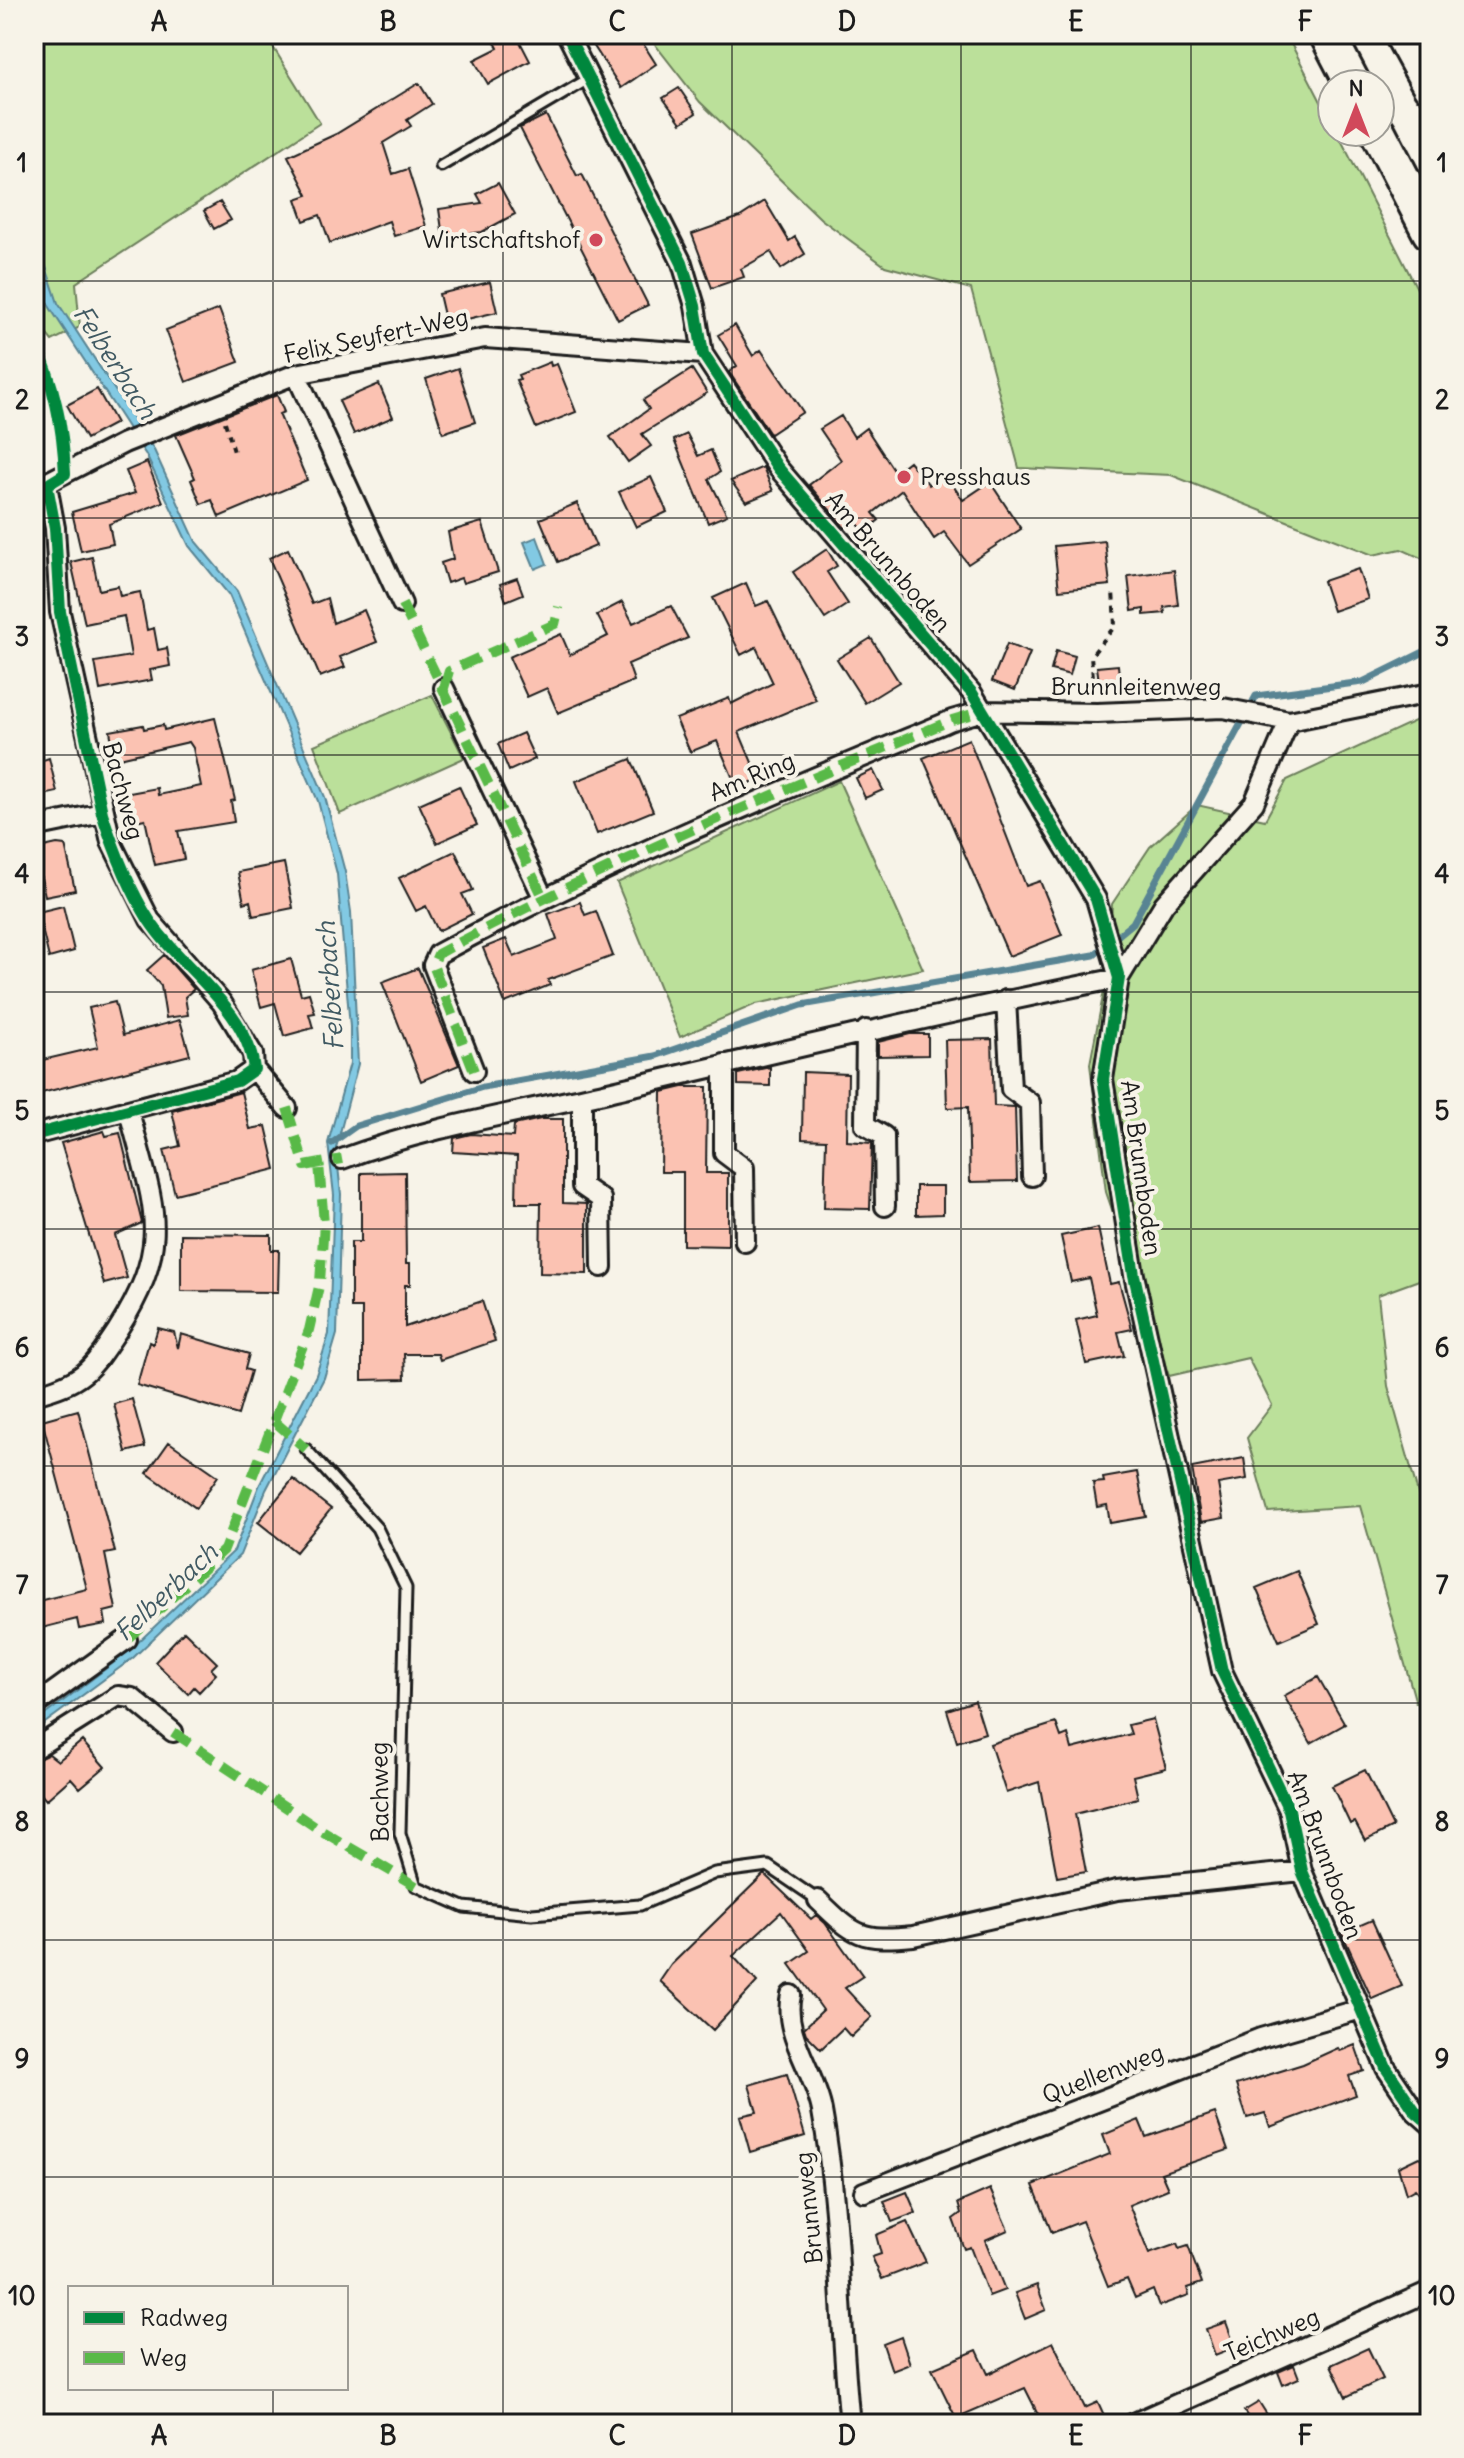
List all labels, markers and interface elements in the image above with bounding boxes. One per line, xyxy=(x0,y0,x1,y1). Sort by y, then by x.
text: A xyxy=(151,5,168,38)
text: B xyxy=(379,5,397,38)
text: C xyxy=(608,5,626,38)
text: D xyxy=(838,5,856,38)
text: E xyxy=(1068,5,1084,38)
text: F xyxy=(1298,5,1313,38)
north arrow xyxy=(1316,68,1396,148)
text: N xyxy=(1348,74,1364,102)
text: 1 xyxy=(17,146,27,179)
text: 1 xyxy=(1437,146,1447,179)
place label: Wirtschaftshof xyxy=(422,224,581,254)
marker: Wirtschaftshof xyxy=(587,231,605,249)
water label: Felberbach xyxy=(66,298,165,426)
street label: Felix Seyfert-Weg xyxy=(281,301,471,369)
text: 2 xyxy=(15,383,29,416)
text: 2 xyxy=(1435,383,1449,416)
place label: Presshaus xyxy=(920,461,1031,491)
marker: Presshaus xyxy=(895,468,913,486)
street label: Am Brunnboden xyxy=(819,485,958,638)
text: 3 xyxy=(15,620,29,653)
text: 3 xyxy=(1435,620,1449,653)
street label: Brunnleitenweg xyxy=(1051,671,1221,701)
street label: Bachweg xyxy=(96,738,151,843)
street label: Am Ring xyxy=(704,745,799,807)
text: 4 xyxy=(14,857,30,890)
text: 4 xyxy=(1434,857,1450,890)
water label: Felberbach xyxy=(308,919,350,1052)
street label: Am Brunnboden xyxy=(1115,1078,1169,1258)
text: 5 xyxy=(15,1094,30,1127)
text: 5 xyxy=(1435,1094,1450,1127)
text: 6 xyxy=(14,1331,30,1364)
text: 6 xyxy=(1434,1331,1450,1364)
water label: Felberbach xyxy=(107,1535,225,1648)
text: 7 xyxy=(16,1568,29,1601)
text: 7 xyxy=(1436,1568,1449,1601)
street label: Bachweg xyxy=(363,1742,395,1842)
street label: Am Brunnboden xyxy=(1282,1766,1370,1943)
text: 8 xyxy=(15,1805,29,1838)
text: 8 xyxy=(1435,1805,1449,1838)
street label: Quellenweg xyxy=(1038,2036,1168,2110)
text: 9 xyxy=(15,2042,29,2075)
text: 9 xyxy=(1435,2042,1449,2075)
street label: Brunnweg xyxy=(787,2151,829,2266)
text: 10 xyxy=(8,2279,36,2312)
text: 10 xyxy=(1428,2279,1456,2312)
legend xyxy=(68,2286,348,2390)
street label: Teichweg xyxy=(1220,2301,1324,2367)
text: Radweg xyxy=(140,2302,228,2332)
text: Weg xyxy=(140,2342,187,2372)
text: A xyxy=(151,2419,168,2452)
text: B xyxy=(379,2419,397,2452)
text: C xyxy=(608,2419,626,2452)
text: D xyxy=(838,2419,856,2452)
text: E xyxy=(1068,2419,1084,2452)
text: F xyxy=(1298,2419,1313,2452)

